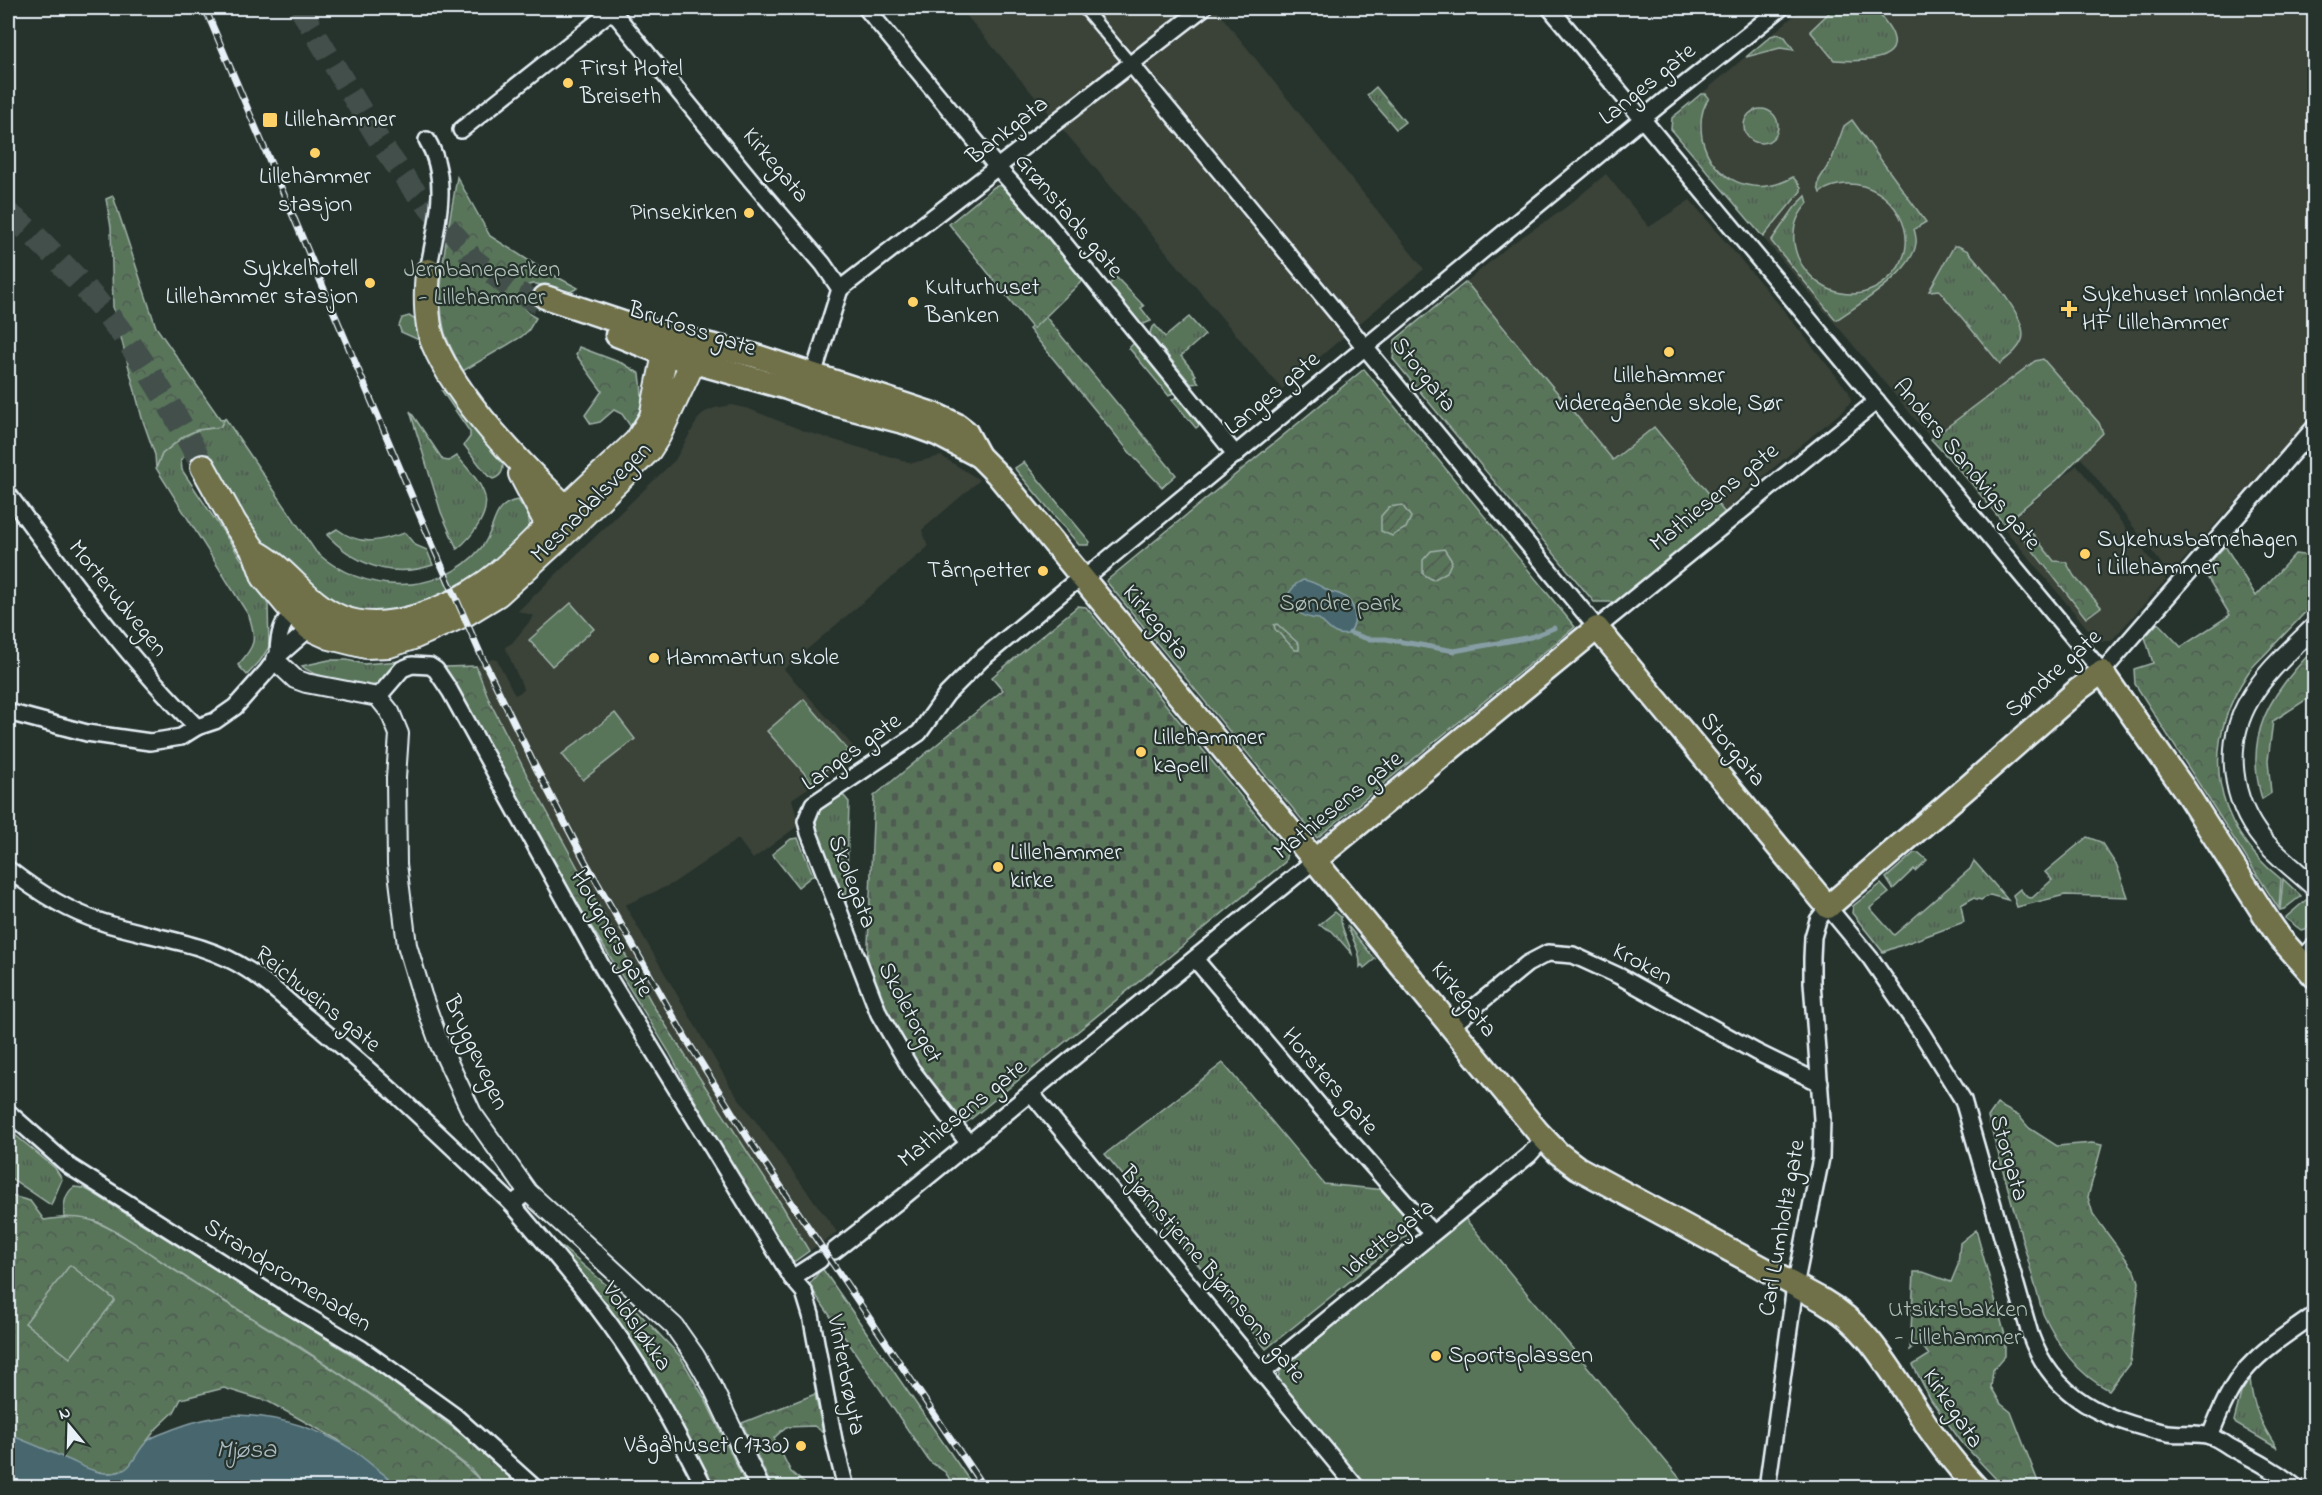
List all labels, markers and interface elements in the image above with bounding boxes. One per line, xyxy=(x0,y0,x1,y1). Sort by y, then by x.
street label: Langes gate xyxy=(1592,35,1704,135)
place label: First Hotel Breiseth xyxy=(579,52,683,115)
marker: First Hotel Breiseth xyxy=(561,76,575,90)
street label: Bankgata xyxy=(959,88,1057,175)
place label: Lillehammer xyxy=(284,103,396,138)
marker: Lillehammer xyxy=(261,111,279,129)
street label: Kirkegata xyxy=(733,120,817,212)
marker: Lillehammer stasjon xyxy=(308,146,322,160)
street label: Grønstads gate xyxy=(1005,146,1131,287)
place label: Lillehammer stasjon xyxy=(259,160,371,223)
place label: Pinsekirken xyxy=(630,196,737,231)
marker: Pinsekirken xyxy=(742,206,756,220)
place label: Sykkelhotell Lillehammer stasjon xyxy=(166,252,358,315)
park label: Jernbaneparken - Lillehammer xyxy=(404,253,560,316)
place label: Kulturhuset Banken xyxy=(924,271,1040,334)
marker: Sykkelhotell Lillehammer stasjon xyxy=(363,276,377,290)
place label: Sykehuset Innlandet HF Lillehammer xyxy=(2082,278,2285,341)
street label: Brufoss gate xyxy=(623,293,761,367)
marker: Kulturhuset Banken xyxy=(906,295,920,309)
marker: Sykehuset Innlandet HF Lillehammer xyxy=(2060,300,2078,318)
street label: Storgata xyxy=(1382,330,1464,420)
street label: Langes gate xyxy=(1217,343,1329,445)
marker: Lillehammer videregående skole, Sør xyxy=(1662,345,1676,359)
place label: Lillehammer videregående skole, Sør xyxy=(1555,359,1783,422)
street label: Anders Sandvigs gate xyxy=(1883,371,2049,559)
street label: Mesnadalsvegen xyxy=(523,434,661,572)
street label: Mathiesens gate xyxy=(1643,435,1787,561)
place label: Sykehusbarnehagen i Lillehammer xyxy=(2097,523,2298,586)
street label: Morterudvegen xyxy=(59,533,175,665)
marker: Sykehusbarnehagen i Lillehammer xyxy=(2078,547,2092,561)
place label: Tårnpetter xyxy=(927,554,1032,589)
marker: Tårnpetter xyxy=(1036,564,1050,578)
street label: Kirkegata xyxy=(1113,577,1197,669)
park label: Søndre park xyxy=(1279,587,1401,622)
street label: Søndre gate xyxy=(1998,621,2110,727)
place label: Hammartun skole xyxy=(666,641,840,676)
marker: Hammartun skole xyxy=(647,651,661,665)
street label: Langes gate xyxy=(795,705,909,801)
street label: Storgata xyxy=(1690,705,1774,795)
place label: Lillehammer kapell xyxy=(1153,721,1265,784)
street label: Mathiesens gate xyxy=(1267,743,1411,869)
marker: Lillehammer kapell xyxy=(1134,745,1148,759)
street label: Skolegata xyxy=(817,830,885,934)
place label: Lillehammer kirke xyxy=(1010,836,1122,899)
marker: Lillehammer kirke xyxy=(991,860,1005,874)
street label: Hougners gate xyxy=(560,864,662,1004)
street label: Kroken xyxy=(1606,935,1678,995)
street label: Reichweins gate xyxy=(246,938,388,1062)
street label: Kirkegata xyxy=(1421,954,1505,1046)
street label: Skoletorget xyxy=(868,956,950,1070)
street label: Bryggevegen xyxy=(432,989,517,1117)
street label: Horsters gate xyxy=(1272,1020,1386,1144)
street label: Mathiesens gate xyxy=(891,1051,1035,1177)
street label: Storgata xyxy=(1979,1111,2037,1205)
street label: Carl Lumholtz gate xyxy=(1750,1137,1816,1319)
street label: Bjørnstjerne Bjørnsons gate xyxy=(1110,1158,1314,1392)
street label: Idrettsgata xyxy=(1335,1191,1443,1287)
street label: Strandpromenaden xyxy=(196,1210,378,1342)
street label: Voldsløkka xyxy=(592,1274,680,1379)
park label: Utsiktsbakken - Lillehammer xyxy=(1888,1293,2028,1356)
street label: Vinterbrøyta xyxy=(815,1311,874,1438)
place label: Sportsplassen xyxy=(1448,1339,1593,1374)
marker: Sportsplassen xyxy=(1429,1349,1443,1363)
street label: Kirkegata xyxy=(1912,1362,1992,1456)
north arrow xyxy=(39,1396,99,1456)
text: N xyxy=(56,1401,74,1427)
place label: Vågåhuset (1730) xyxy=(623,1429,789,1464)
water label: Mjøsa xyxy=(216,1432,277,1470)
marker: Vågåhuset (1730) xyxy=(794,1439,808,1453)

